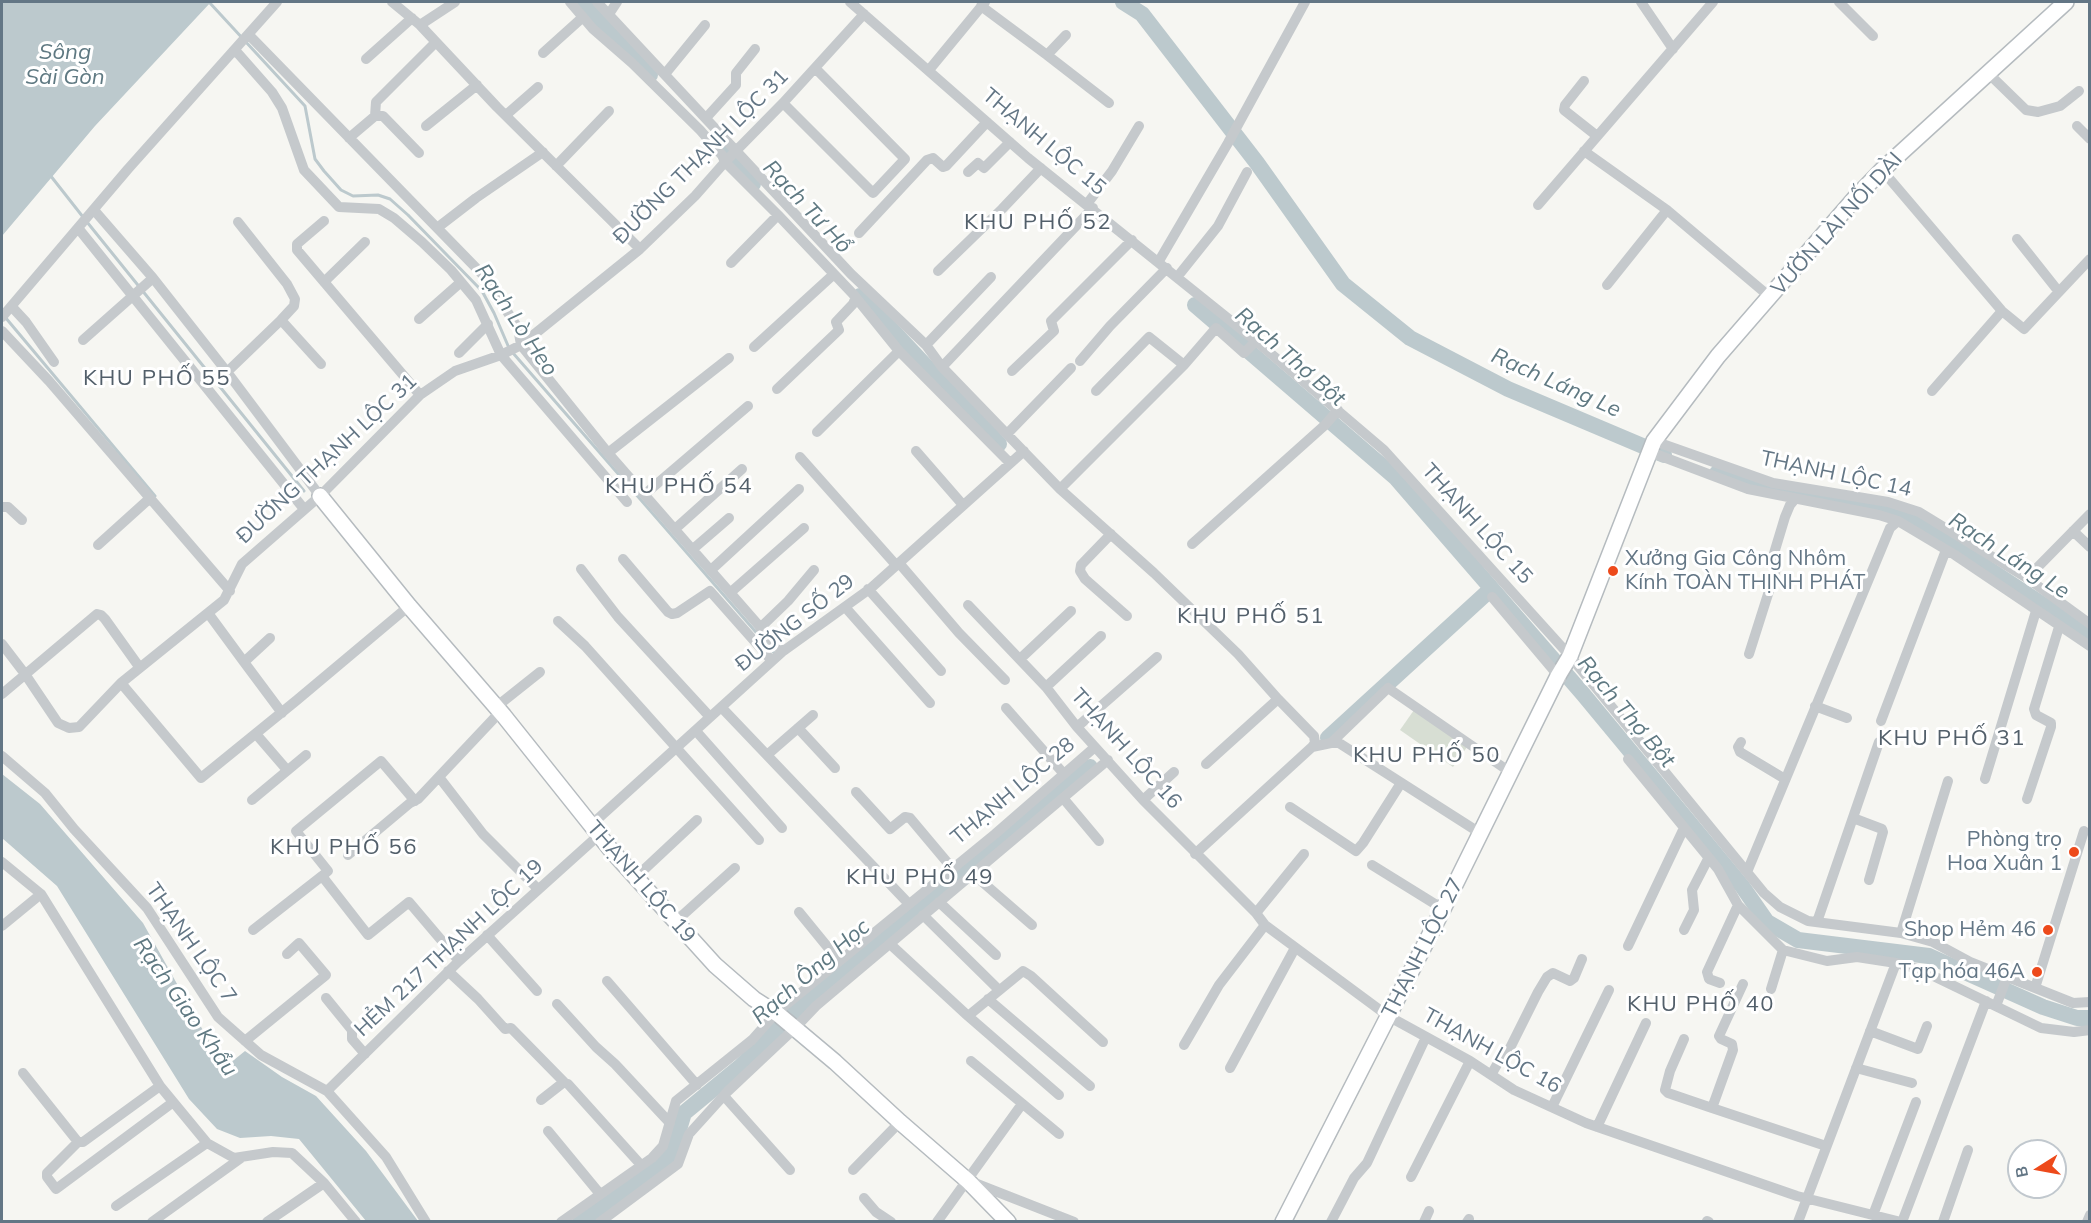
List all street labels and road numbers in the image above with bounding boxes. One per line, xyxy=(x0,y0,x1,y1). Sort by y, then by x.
street label: ĐƯỜNG THẠNH LỘC 31 xyxy=(608,64,794,250)
street label: THẠNH LỘC 15 xyxy=(977,83,1111,201)
street label: VƯỜN LÀI NỐI DÀI xyxy=(1766,147,1908,301)
street label: ĐƯỜNG THẠNH LỘC 31 xyxy=(232,369,422,549)
street label: THẠNH LỘC 14 xyxy=(1758,446,1914,502)
street label: THẠNH LỘC 15 xyxy=(1416,459,1538,589)
street label: ĐƯỜNG SỐ 29 xyxy=(731,569,859,677)
street label: THẠNH LỘC 16 xyxy=(1065,684,1187,814)
street label: THẠNH LỘC 28 xyxy=(946,732,1080,850)
street label: THẠNH LỘC 19 xyxy=(581,816,701,948)
street label: HẺM 217 THẠNH LỘC 19 xyxy=(349,854,549,1042)
street label: THẠNH LỘC 27 xyxy=(1377,874,1469,1022)
street label: THẠNH LỘC 7 xyxy=(140,878,242,1008)
street label: THẠNH LỘC 16 xyxy=(1419,1003,1565,1099)

